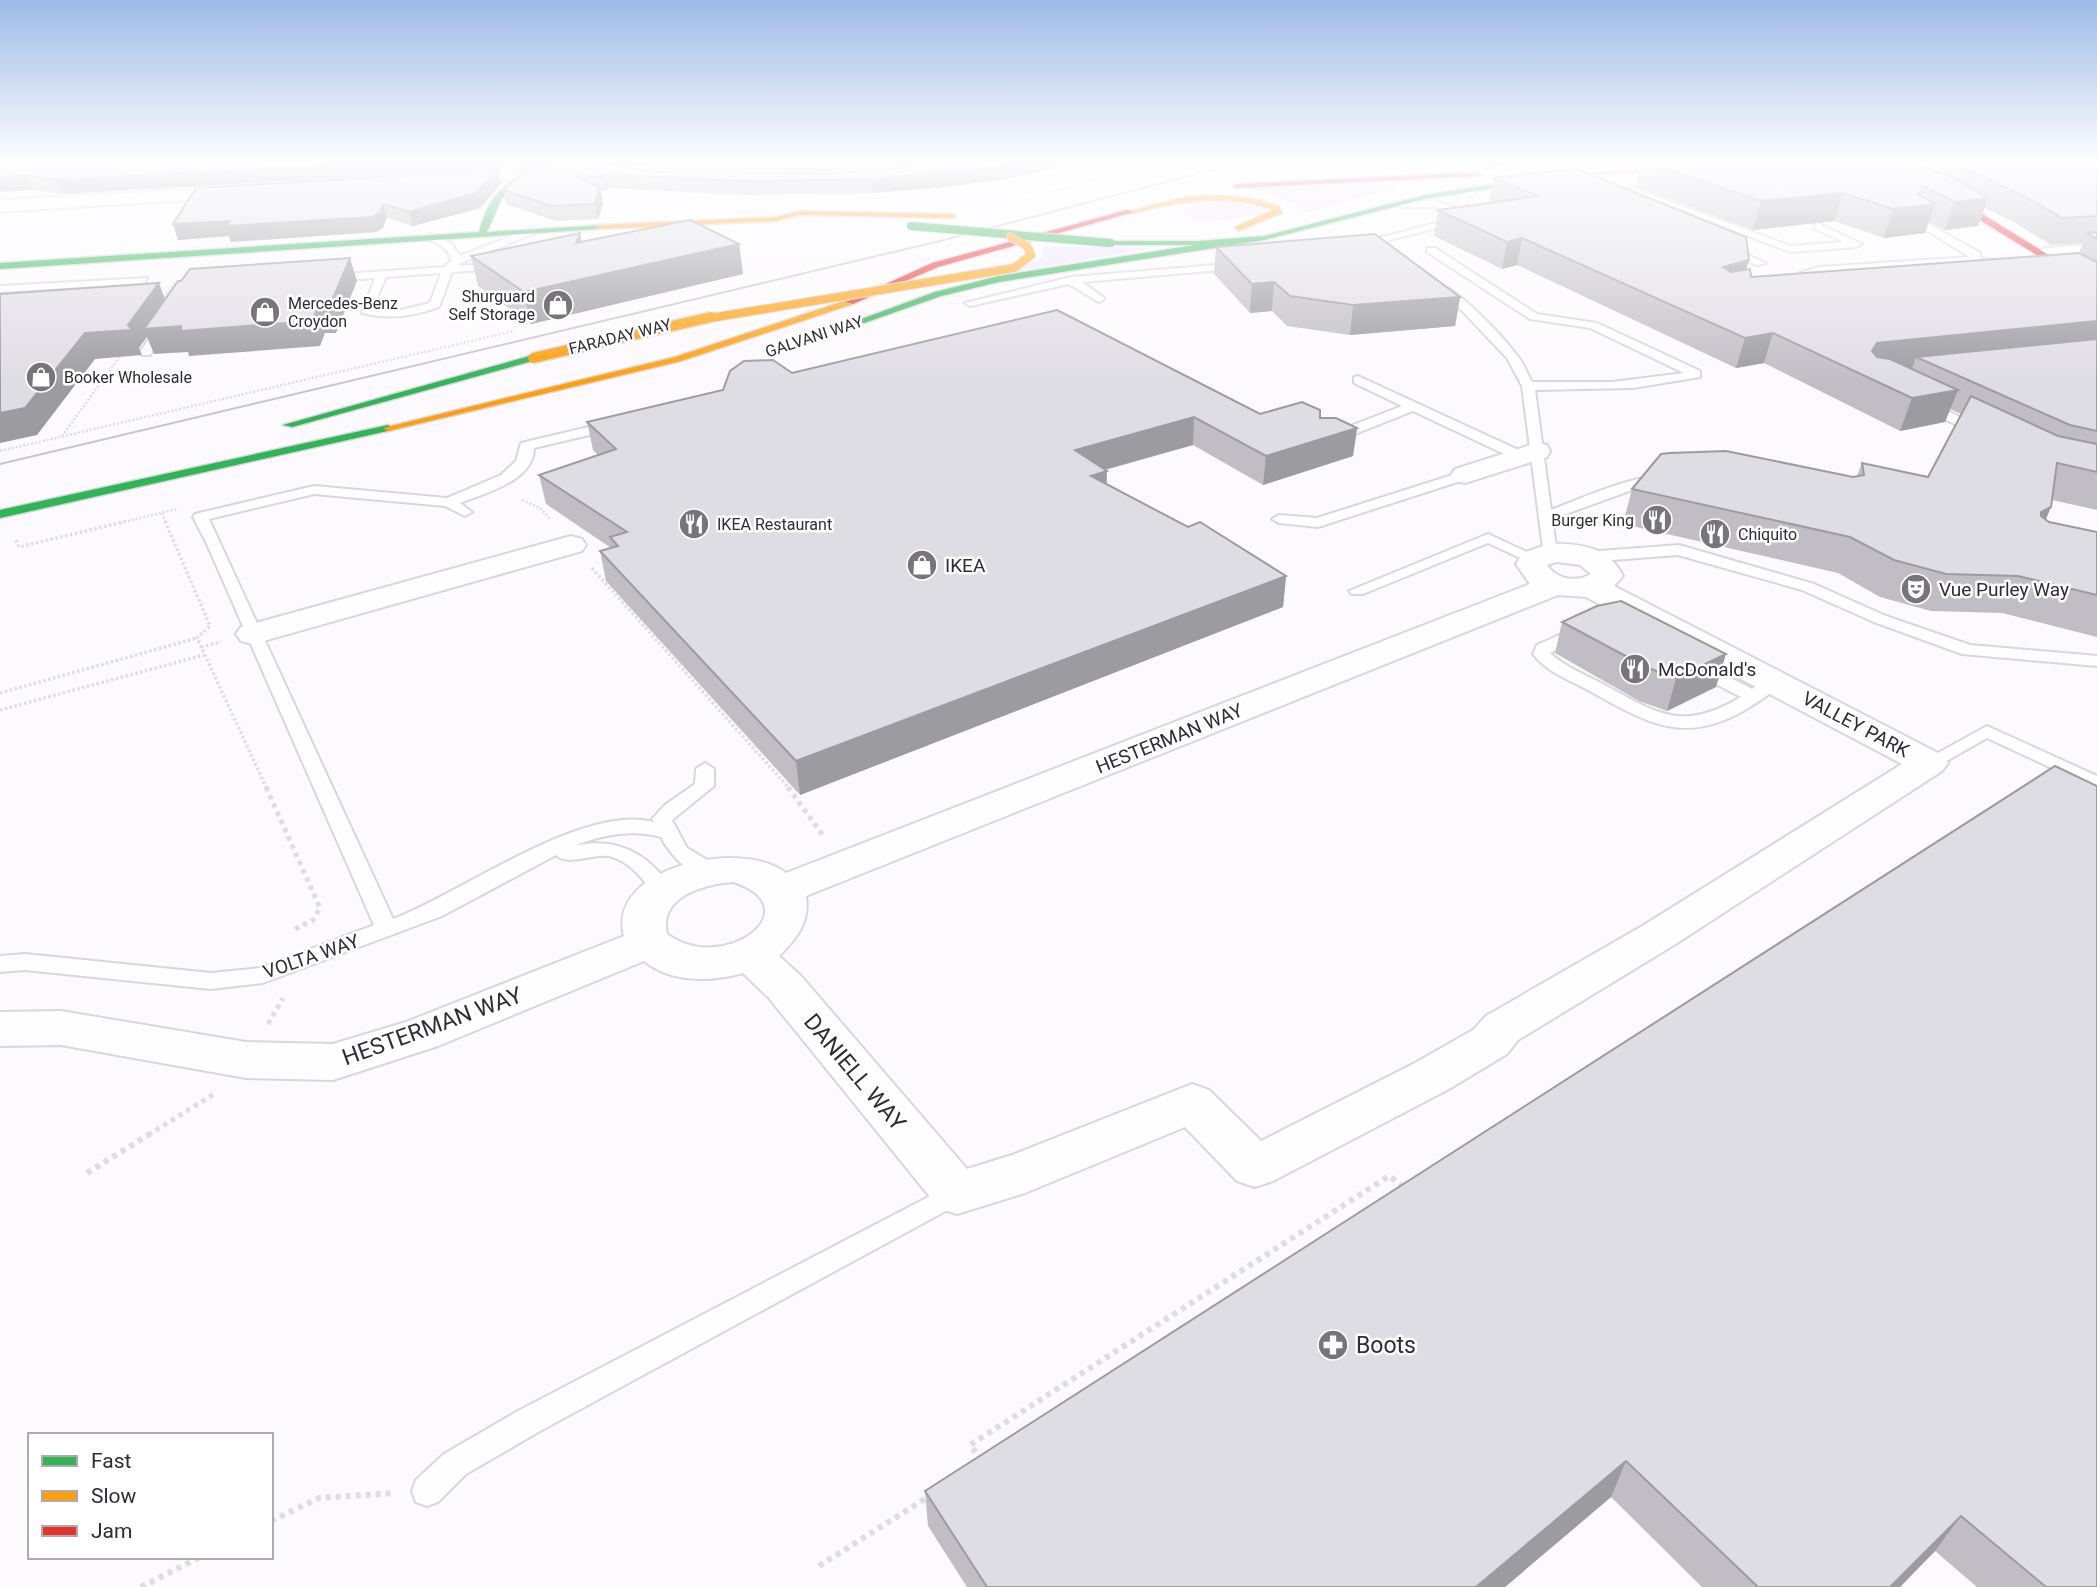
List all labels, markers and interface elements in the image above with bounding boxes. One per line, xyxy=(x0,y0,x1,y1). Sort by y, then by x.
place label: Shurguard Self Storage xyxy=(449,287,535,324)
shop icon: Shurguard Self Storage xyxy=(541,288,575,322)
place label: Mercedes-Benz Croydon xyxy=(288,294,398,331)
shop icon: Mercedes-Benz Croydon xyxy=(248,295,282,329)
street label: GALVANI WAY xyxy=(763,312,866,361)
street label: FARADAY WAY xyxy=(567,314,674,358)
shop icon: Booker Wholesale xyxy=(24,360,58,394)
place label: Booker Wholesale xyxy=(64,368,192,387)
restaurant icon: Burger King xyxy=(1640,503,1674,537)
restaurant icon: IKEA Restaurant xyxy=(677,507,711,541)
place label: Burger King xyxy=(1551,511,1634,530)
place label: IKEA Restaurant xyxy=(717,515,832,534)
restaurant icon: Chiquito xyxy=(1698,517,1732,551)
place label: Chiquito xyxy=(1738,525,1797,544)
shop icon: IKEA xyxy=(905,548,939,582)
place label: IKEA xyxy=(945,554,986,577)
theatre icon: Vue Purley Way xyxy=(1899,572,1933,606)
place label: Vue Purley Way xyxy=(1939,578,2069,601)
restaurant icon: McDonald's xyxy=(1618,652,1652,686)
place label: McDonald's xyxy=(1658,658,1756,681)
street label: VALLEY PARK xyxy=(1798,687,1913,762)
street label: HESTERMAN WAY xyxy=(1092,698,1246,778)
street label: VOLTA WAY xyxy=(260,929,363,984)
street label: HESTERMAN WAY xyxy=(339,981,526,1072)
street label: DANIELL WAY xyxy=(798,1009,911,1136)
pharmacy icon: Boots xyxy=(1316,1328,1350,1362)
place label: Boots xyxy=(1356,1332,1416,1359)
legend xyxy=(28,1433,273,1559)
text: Fast xyxy=(91,1449,132,1473)
text: Slow xyxy=(91,1484,137,1508)
text: Jam xyxy=(91,1519,132,1543)

